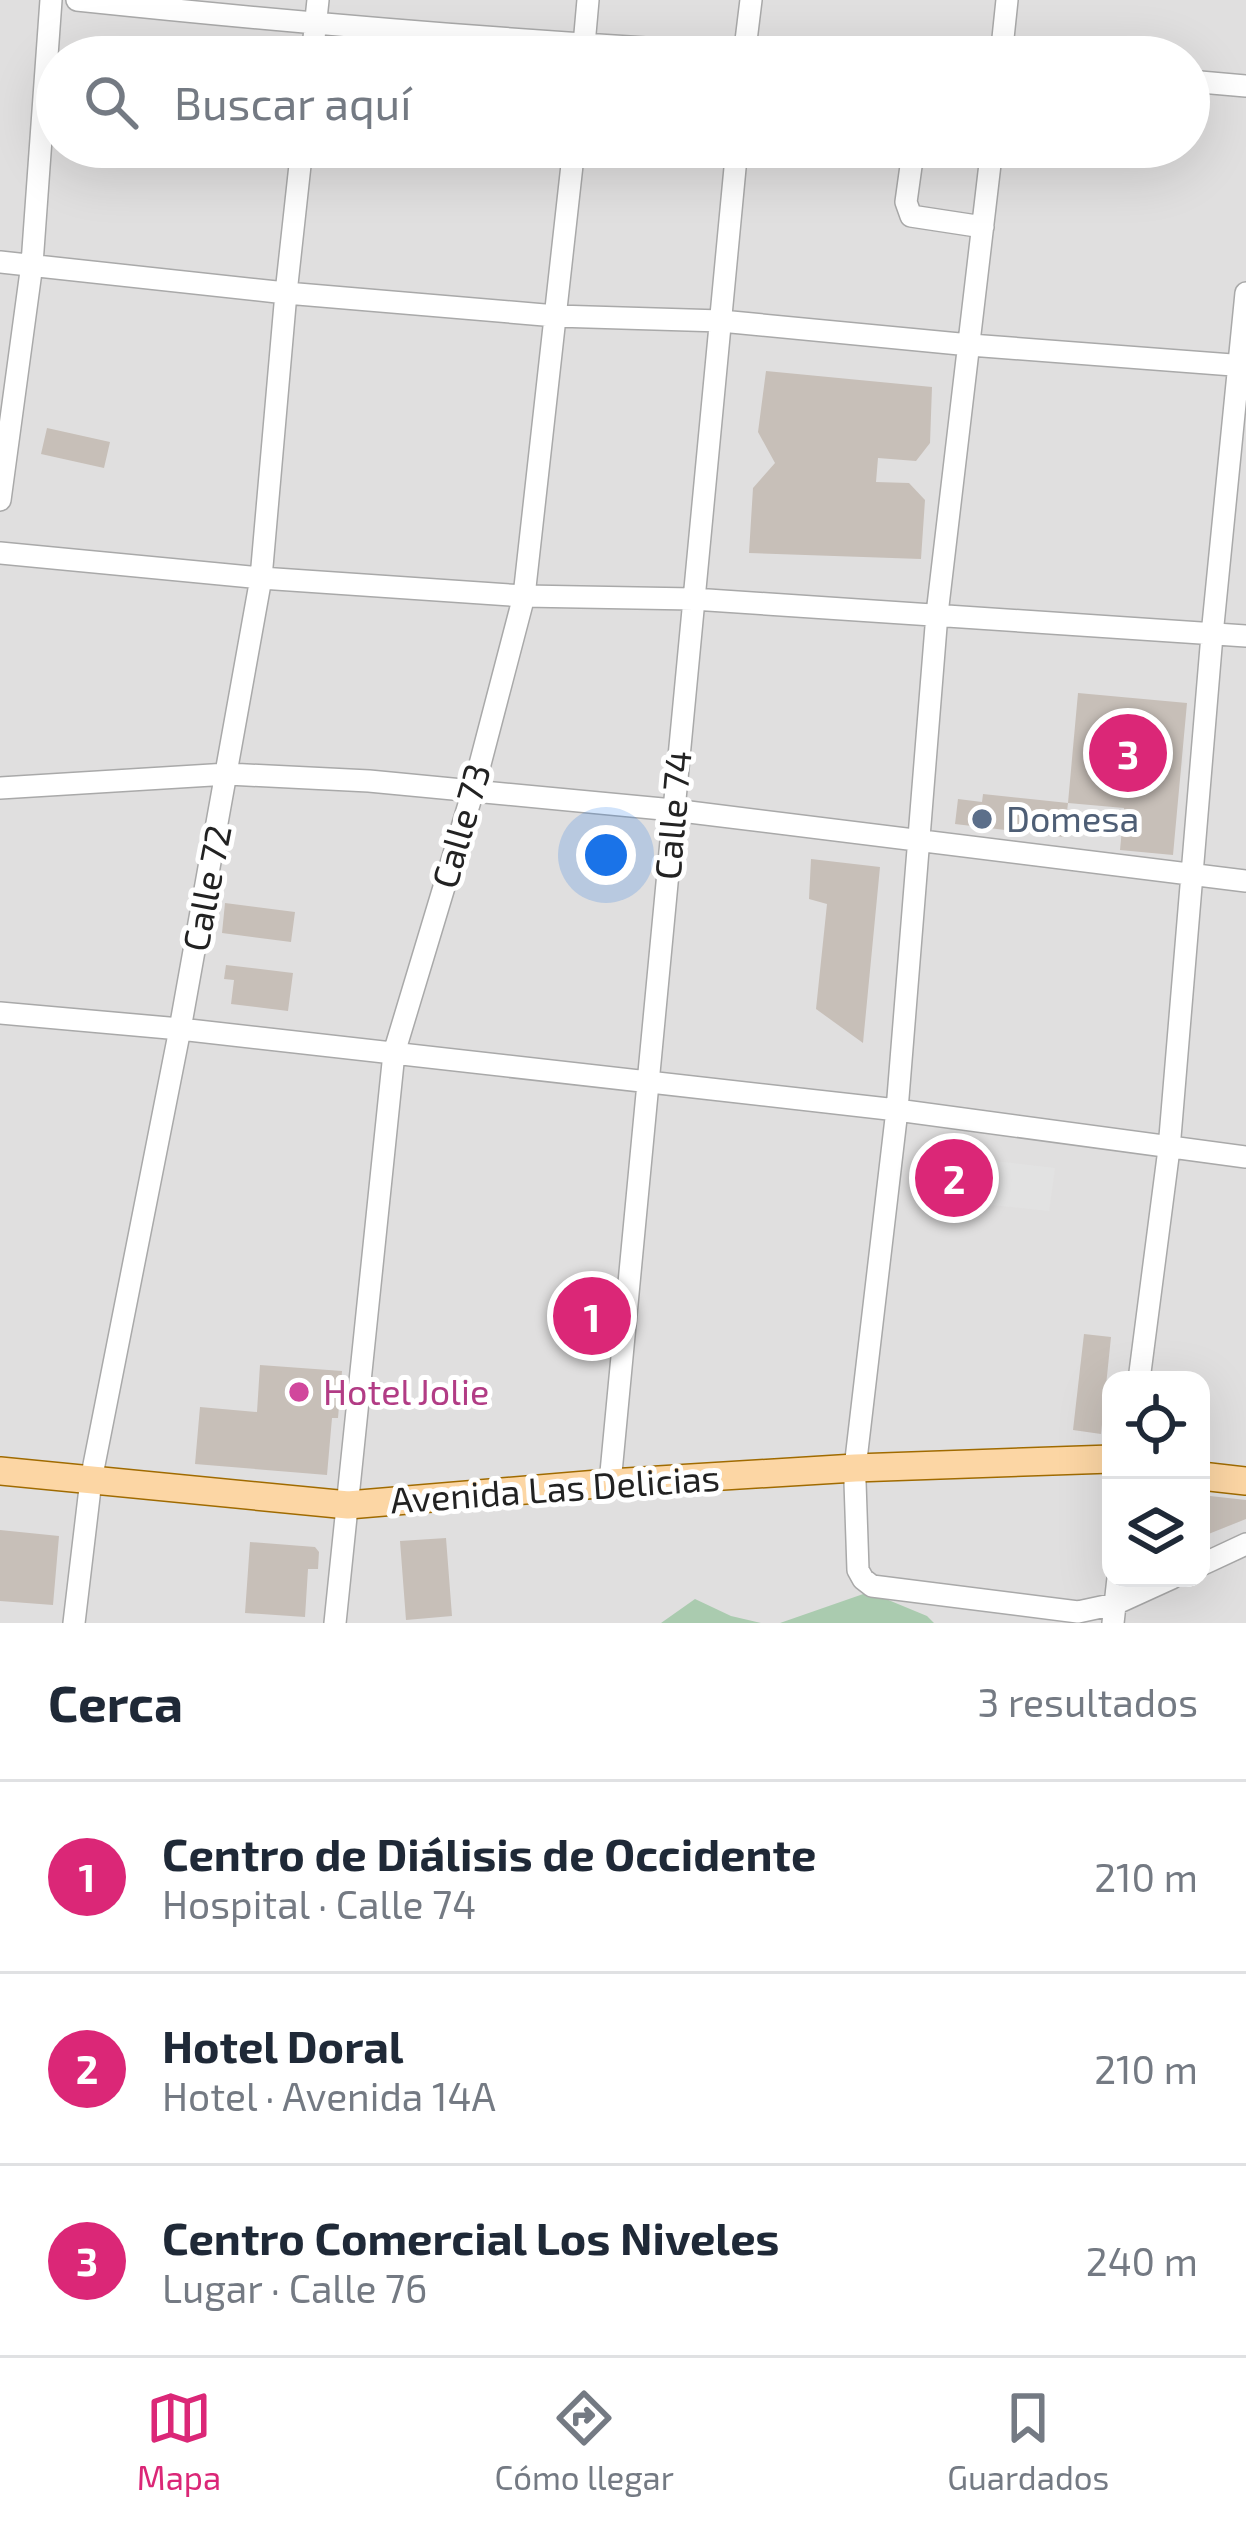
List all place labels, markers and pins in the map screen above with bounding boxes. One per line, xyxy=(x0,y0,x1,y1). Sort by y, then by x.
pin: 3 xyxy=(1089,708,1167,798)
place label: Domesa xyxy=(1006,796,1139,839)
marker: Domesa xyxy=(969,806,995,832)
pin: 2 xyxy=(915,1133,993,1223)
pin: 1 xyxy=(553,1271,631,1361)
place label: Hotel Jolie xyxy=(323,1369,489,1412)
marker: Hotel Jolie xyxy=(286,1379,312,1405)

